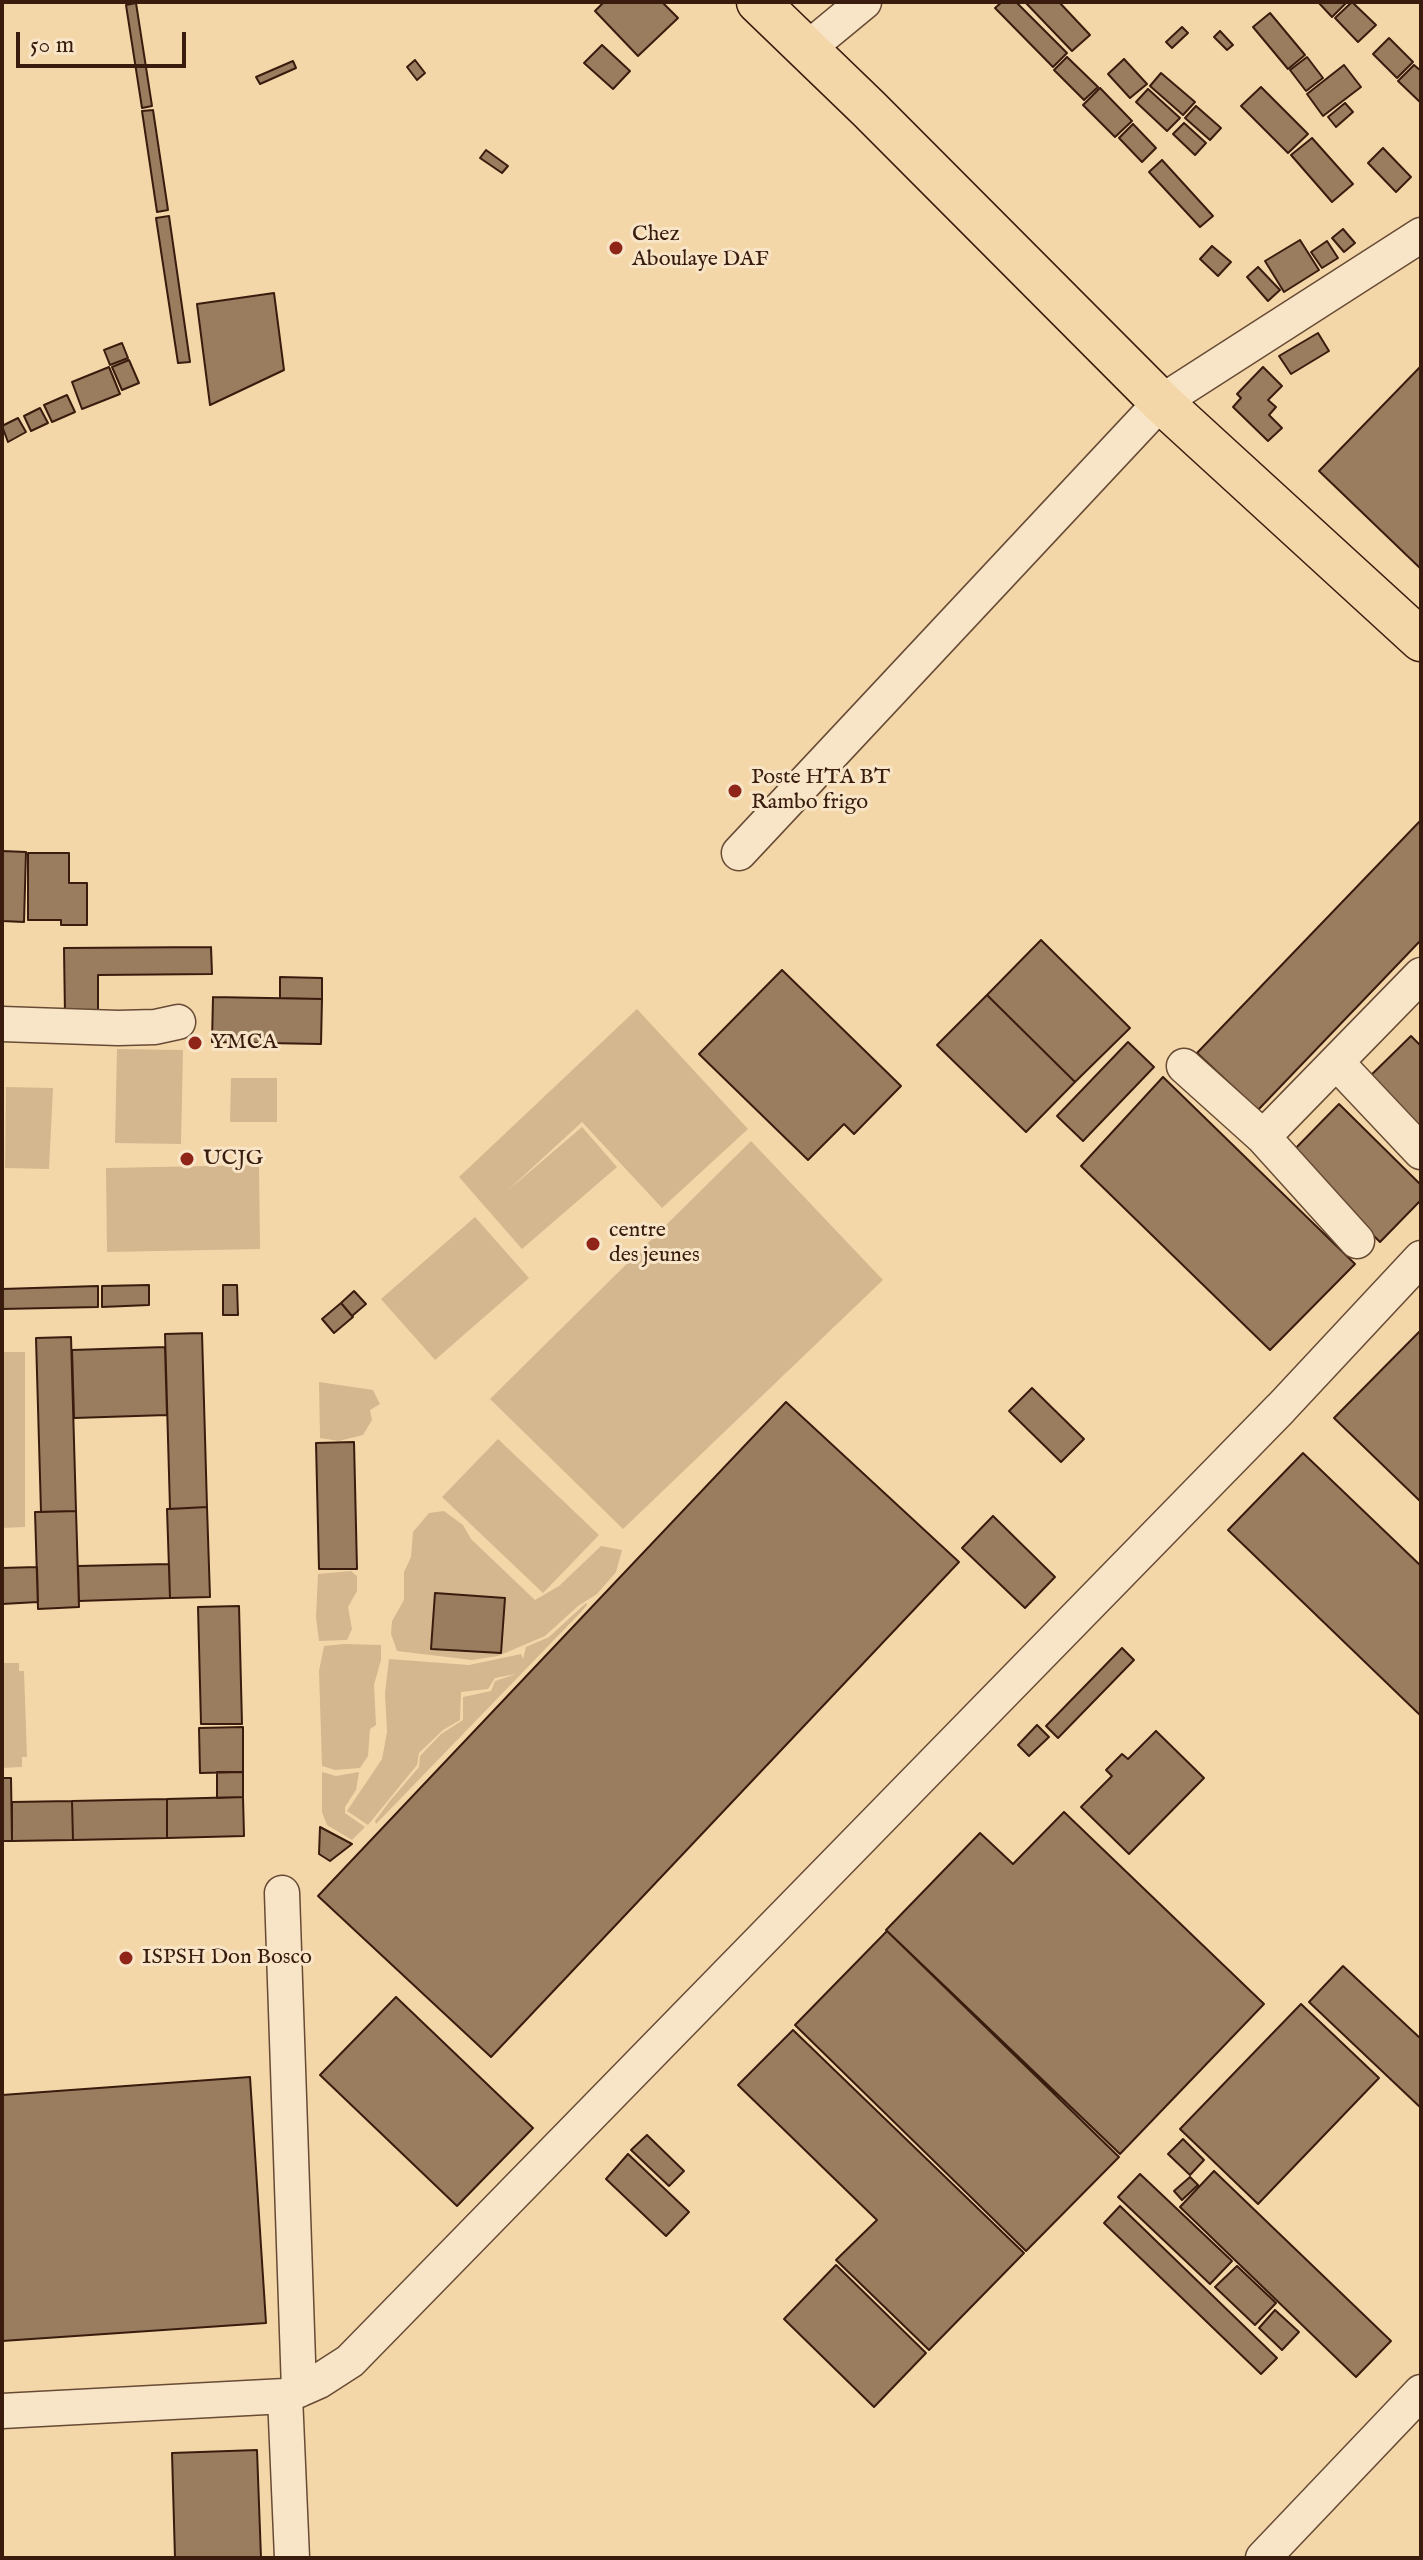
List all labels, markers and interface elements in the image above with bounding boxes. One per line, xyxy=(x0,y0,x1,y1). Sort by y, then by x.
scale bar xyxy=(20,16,190,66)
text: 50 m xyxy=(30,30,74,61)
place label: Chez Aboulaye DAF xyxy=(632,222,769,274)
marker: Chez Aboulaye DAF xyxy=(607,239,625,257)
place label: Poste HTA BT Rambo frigo xyxy=(751,765,890,816)
marker: Poste HTA BT Rambo frigo xyxy=(726,782,744,800)
place label: YMCA xyxy=(211,1030,277,1056)
marker: YMCA xyxy=(186,1034,204,1052)
place label: UCJG xyxy=(203,1146,263,1172)
marker: UCJG xyxy=(178,1150,196,1168)
place label: centre des jeunes xyxy=(609,1218,700,1270)
marker: centre des jeunes xyxy=(584,1235,602,1253)
place label: ISPSH Don Bosco xyxy=(142,1945,312,1971)
marker: ISPSH Don Bosco xyxy=(117,1949,135,1967)

